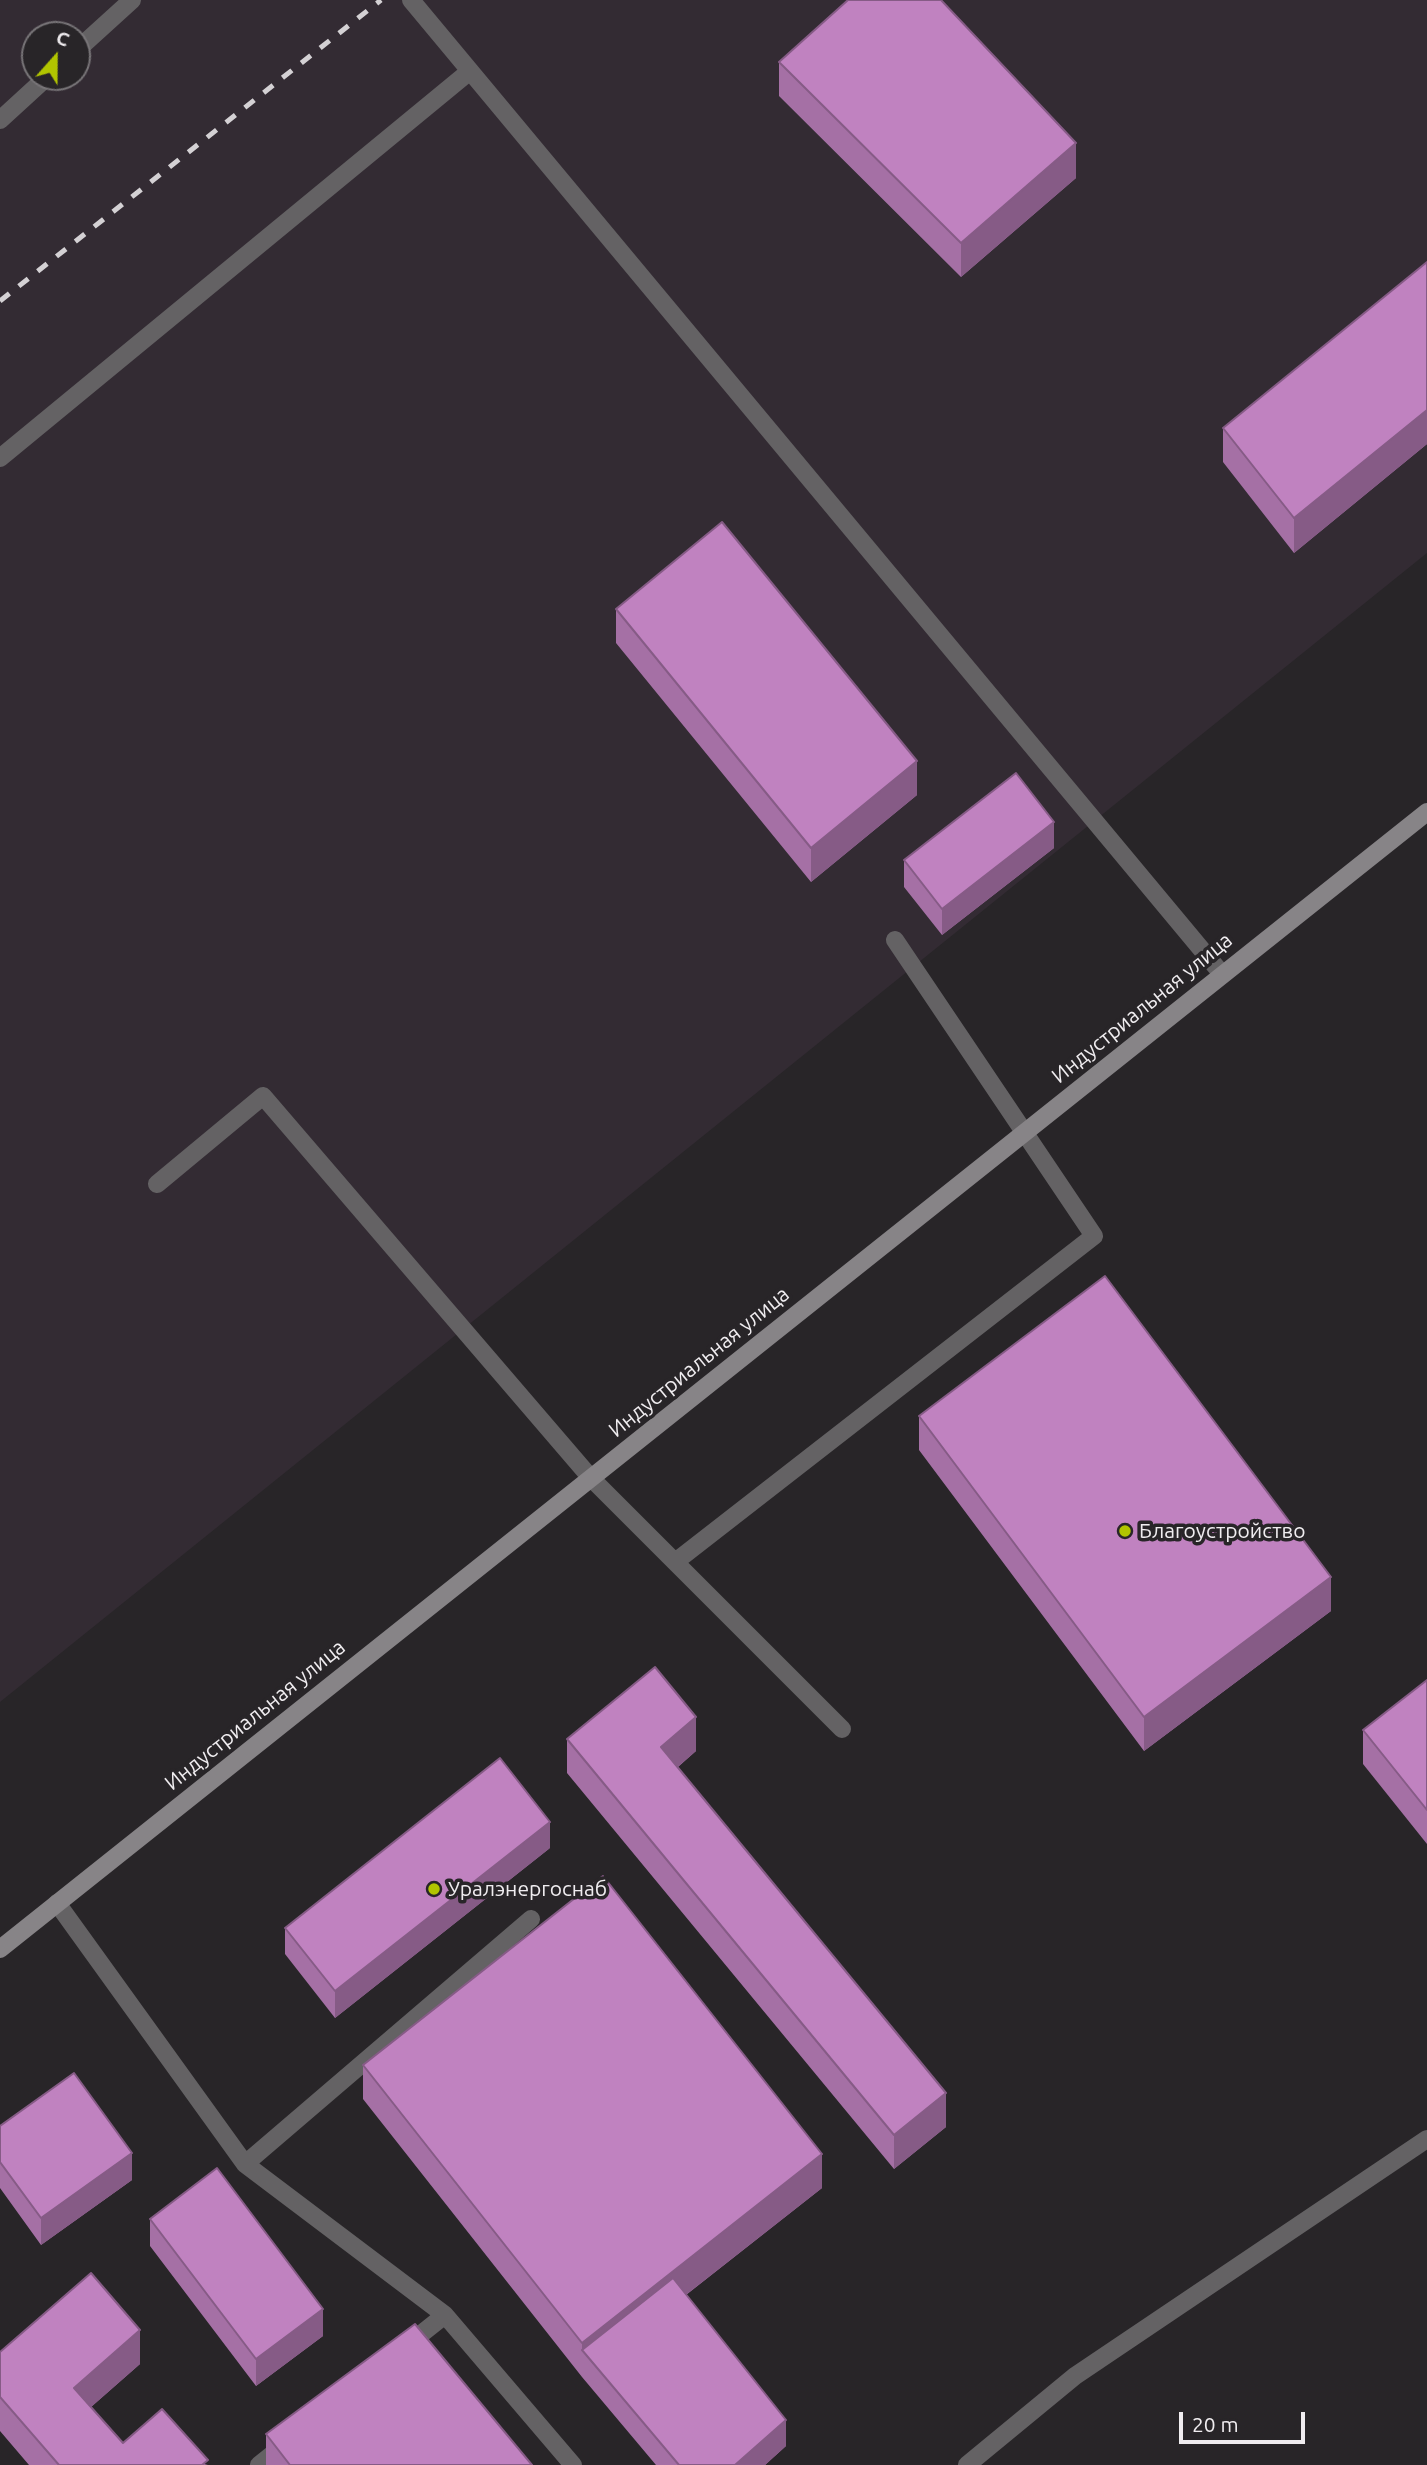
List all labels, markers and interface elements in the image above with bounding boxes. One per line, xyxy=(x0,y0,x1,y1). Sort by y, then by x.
north arrow xyxy=(21,21,91,91)
text: С xyxy=(53,26,72,51)
street label: Индустриальная улица xyxy=(1047,927,1237,1089)
street label: Индустриальная улица xyxy=(604,1281,794,1443)
place label: Благоустройство xyxy=(1139,1518,1305,1544)
marker: Благоустройство xyxy=(1117,1523,1133,1539)
street label: Индустриальная улица xyxy=(160,1634,350,1796)
place label: Уралэнергоснаб xyxy=(448,1876,607,1902)
marker: Уралэнергоснаб xyxy=(426,1881,442,1897)
scale bar xyxy=(1182,2398,1308,2442)
text: 20 m xyxy=(1192,2412,1239,2436)

